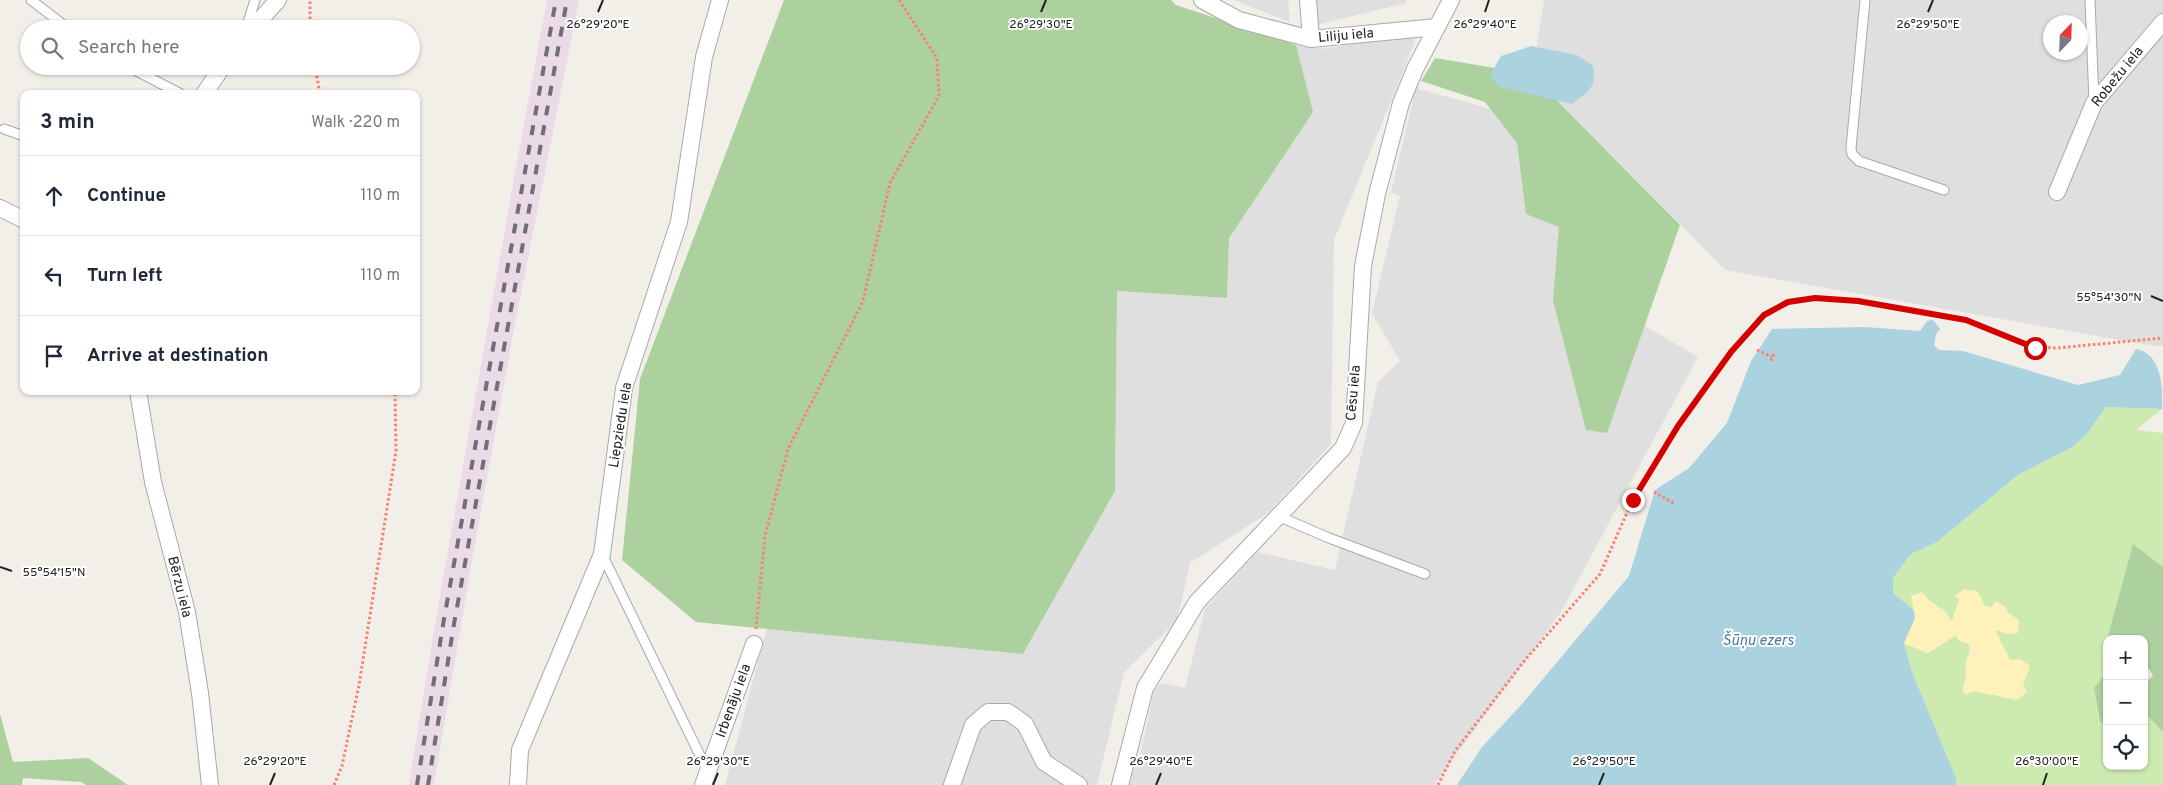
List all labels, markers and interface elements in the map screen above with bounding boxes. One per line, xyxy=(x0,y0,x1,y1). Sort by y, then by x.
north arrow xyxy=(2043,15,2088,60)
text: 26°29'20"E xyxy=(566,17,630,33)
text: 26°29'30"E xyxy=(1009,17,1073,33)
text: 26°29'40"E xyxy=(1453,17,1517,33)
text: 26°29'50"E xyxy=(1896,17,1960,33)
search box xyxy=(20,20,420,75)
street label: Liliju iela xyxy=(1317,25,1375,47)
icon: search xyxy=(38,34,66,62)
text: Search here xyxy=(78,36,180,60)
street label: Robežu iela xyxy=(2089,43,2147,111)
text: 3 min xyxy=(40,109,95,136)
text: Walk · 220 m xyxy=(311,113,400,133)
icon: ahead xyxy=(40,182,68,210)
text: Continue xyxy=(87,184,166,208)
text: 110 m xyxy=(360,186,400,206)
icon: left xyxy=(40,262,68,290)
text: Turn left xyxy=(87,264,163,288)
text: 110 m xyxy=(360,266,400,286)
text: 55°54'30"N xyxy=(2076,290,2142,306)
route start xyxy=(2024,337,2047,360)
icon: arrive xyxy=(40,342,68,370)
text: Arrive at destination xyxy=(87,344,268,368)
street label: Cēsu iela xyxy=(1343,364,1365,422)
street label: Liepziedu iela xyxy=(606,381,636,469)
route end xyxy=(1622,489,1645,512)
street label: Bērzu iela xyxy=(163,555,195,619)
text: 55°54'15"N xyxy=(23,565,85,581)
water label: Šūņu ezers xyxy=(1722,630,1794,651)
map controls xyxy=(2103,635,2148,770)
button: + xyxy=(2103,635,2148,680)
street label: Irbenāju iela xyxy=(713,662,755,740)
button: − xyxy=(2103,680,2148,725)
button: locate xyxy=(2103,725,2148,770)
text: 26°29'20"E xyxy=(243,754,307,770)
text: 26°29'30"E xyxy=(686,754,750,770)
text: 26°29'40"E xyxy=(1129,754,1193,770)
text: 26°29'50"E xyxy=(1572,754,1636,770)
text: 26°30'00"E xyxy=(2015,754,2079,770)

